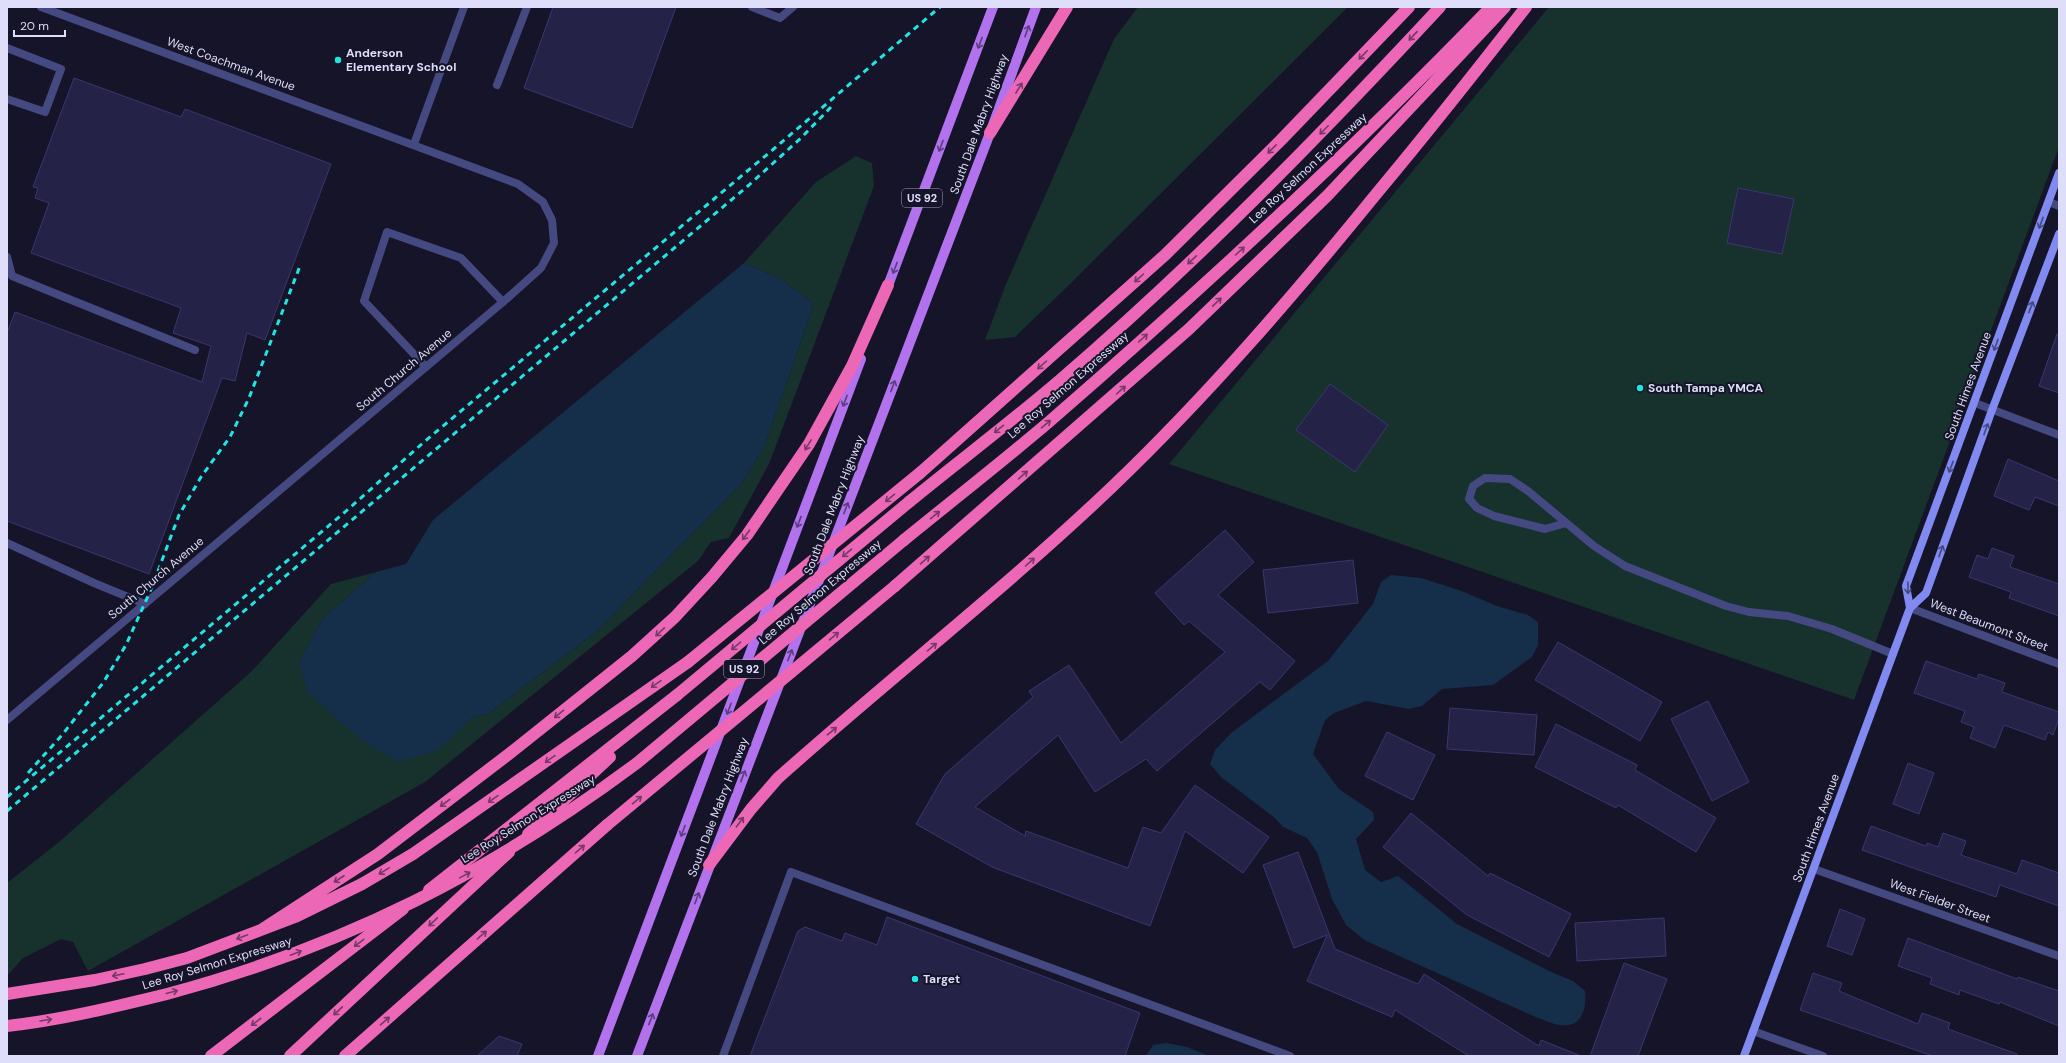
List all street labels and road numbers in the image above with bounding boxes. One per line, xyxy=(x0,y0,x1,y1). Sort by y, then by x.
street label: West Coachman Avenue xyxy=(165,33,298,95)
street label: South Dale Mabry Highway xyxy=(946,51,1012,196)
street label: Lee Roy Selmon Expressway xyxy=(1246,109,1371,227)
road number: US 92 xyxy=(902,189,942,207)
street label: South Church Avenue xyxy=(353,325,455,415)
street label: Lee Roy Selmon Expressway xyxy=(1004,328,1132,442)
street label: South Himes Avenue xyxy=(1941,329,1995,442)
street label: South Dale Mabry Highway xyxy=(800,433,868,577)
street label: South Church Avenue xyxy=(105,533,207,623)
street label: Lee Roy Selmon Expressway xyxy=(755,536,885,648)
street label: West Beaumont Street xyxy=(1928,595,2051,655)
road number: US 92 xyxy=(724,660,764,678)
street label: South Dale Mabry Highway xyxy=(684,735,752,879)
street label: Lee Roy Selmon Expressway xyxy=(458,771,598,867)
street label: South Himes Avenue xyxy=(1789,771,1843,884)
street label: West Fielder Street xyxy=(1887,875,1993,927)
street label: Lee Roy Selmon Expressway xyxy=(140,933,294,993)

